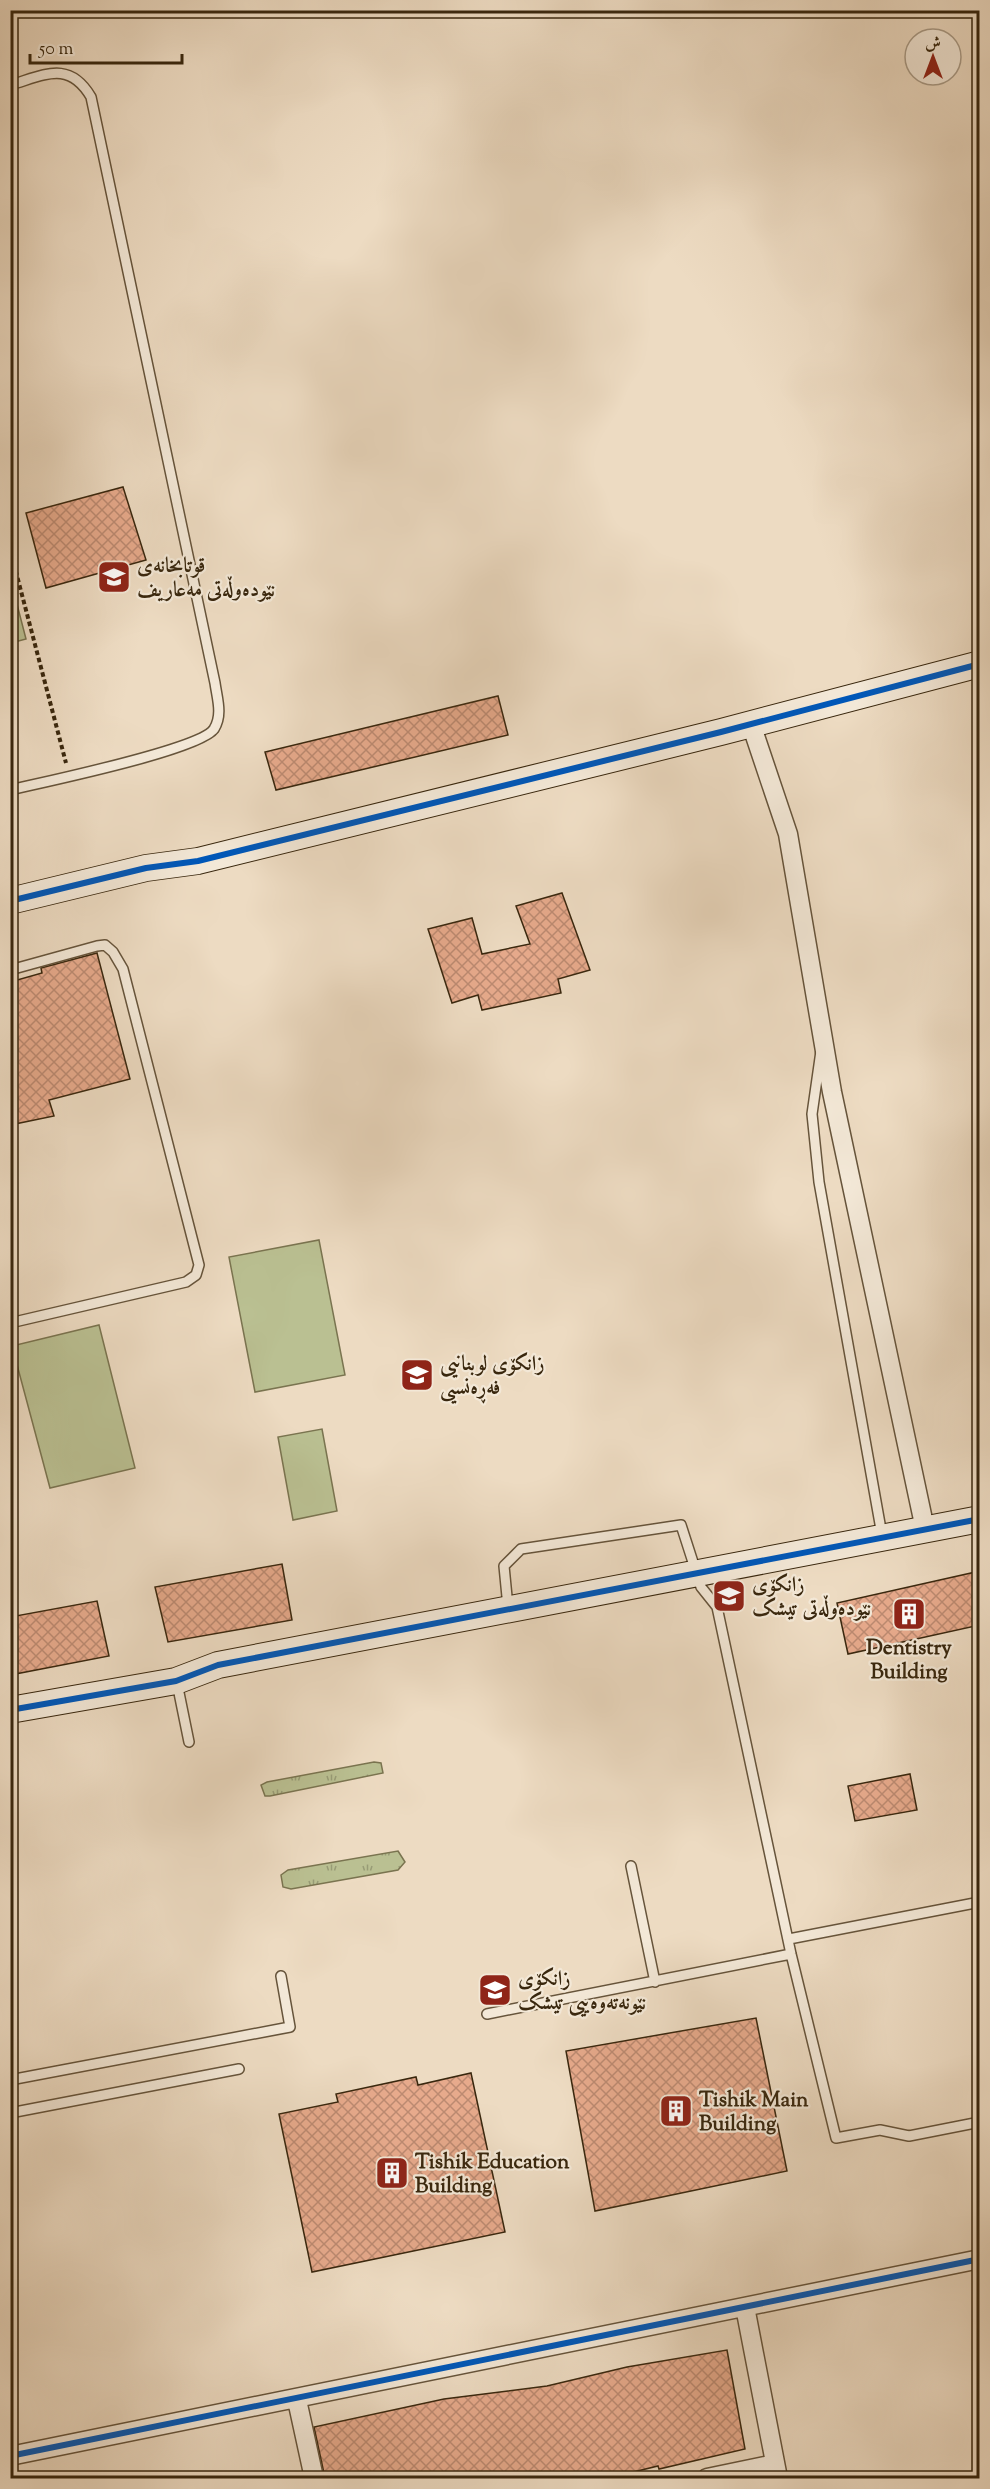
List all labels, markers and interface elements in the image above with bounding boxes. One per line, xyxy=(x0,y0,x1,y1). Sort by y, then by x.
scale bar xyxy=(30,27,182,65)
north arrow xyxy=(903,27,963,87)
text: ش xyxy=(925,33,941,56)
text: 50 m xyxy=(38,37,74,63)
place label: قوتابخانەی نێودەوڵەتی مەعاریف xyxy=(137,552,276,606)
school or university icon: قوتابخانەی نێودەوڵەتی مەعاریف xyxy=(96,559,132,595)
place label: زانکۆی لوبنانیی فەڕەنسیی xyxy=(440,1350,545,1405)
school or university icon: زانکۆی لوبنانیی فەڕەنسیی xyxy=(399,1357,435,1393)
place label: زانکۆی نێودەوڵەتی تیشک xyxy=(752,1571,872,1625)
school or university icon: زانکۆی نێودەوڵەتی تیشک xyxy=(711,1578,747,1614)
building icon: Dentistry Building xyxy=(891,1596,927,1632)
place label: Dentistry Building xyxy=(866,1634,952,1688)
place label: زانکۆی نێونەتەوەییی تیشک xyxy=(518,1965,646,2019)
school or university icon: زانکۆی نێونەتەوەییی تیشک xyxy=(477,1972,513,2008)
place label: Tishik Main Building xyxy=(699,2086,809,2140)
building icon: Tishik Main Building xyxy=(658,2093,694,2129)
place label: Tishik Education Building xyxy=(415,2148,570,2202)
building icon: Tishik Education Building xyxy=(374,2155,410,2191)

